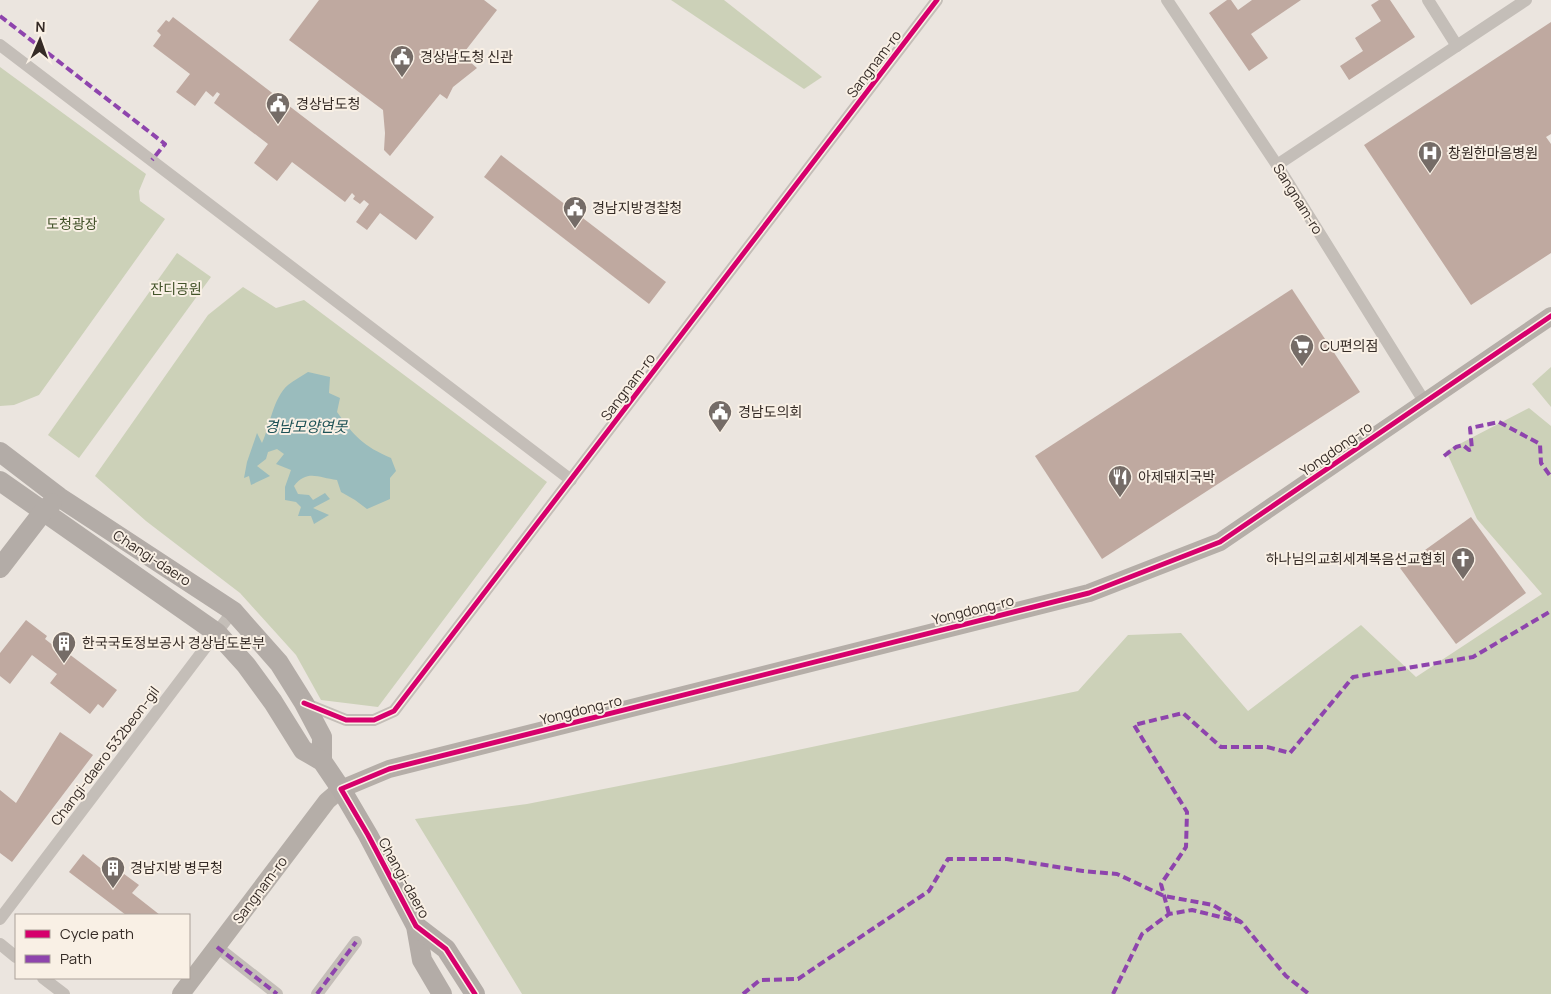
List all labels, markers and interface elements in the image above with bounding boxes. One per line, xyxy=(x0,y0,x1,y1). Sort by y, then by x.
north arrow xyxy=(15,15,65,65)
text: N xyxy=(35,17,46,36)
street label: Sangnam-ro xyxy=(842,26,905,101)
public building icon: 경상남도청 신관 xyxy=(389,44,415,78)
place label: 경상남도청 신관 xyxy=(420,47,513,66)
public building icon: 경상남도청 xyxy=(265,91,291,125)
place label: 경상남도청 xyxy=(296,94,360,113)
hospital icon: 창원한마음병원 xyxy=(1417,140,1443,174)
place label: 창원한마음병원 xyxy=(1448,143,1538,162)
street label: Sangnam-ro xyxy=(1269,160,1328,238)
public building icon: 경남지방경찰청 xyxy=(562,195,588,229)
place label: 경남지방경찰청 xyxy=(592,198,682,217)
park label: 도청광장 xyxy=(46,214,98,233)
park label: 잔디공원 xyxy=(150,279,202,298)
supermarket icon: CU편의점 xyxy=(1289,333,1315,367)
place label: CU편의점 xyxy=(1320,336,1379,355)
street label: Sangnam-ro xyxy=(596,349,659,424)
public building icon: 경남도의회 xyxy=(707,399,733,433)
place label: 경남도의회 xyxy=(738,402,802,421)
water label: 경남모양연못 xyxy=(265,416,349,437)
street label: Yongdong-ro xyxy=(1296,417,1375,480)
restaurant icon: 아제돼지국박 xyxy=(1107,464,1133,498)
place label: 아제돼지국박 xyxy=(1138,467,1215,486)
street label: Changi-daero xyxy=(110,525,195,590)
church icon: 하나님의교회세계복음선교협회 xyxy=(1450,546,1476,580)
place label: 하나님의교회세계복음선교협회 xyxy=(1266,549,1446,568)
street label: Yongdong-ro xyxy=(930,590,1016,629)
building icon: 한국국토정보공사 경상남도본부 xyxy=(51,630,77,664)
place label: 한국국토정보공사 경상남도본부 xyxy=(82,633,265,652)
street label: Changi-daero 532beon-gil xyxy=(46,682,163,829)
street label: Yongdong-ro xyxy=(538,690,624,729)
street label: Changi-daero xyxy=(374,834,434,921)
street label: Sangnam-ro xyxy=(228,852,291,927)
building icon: 경남지방 병무청 xyxy=(100,855,126,889)
place label: 경남지방 병무청 xyxy=(130,858,223,877)
legend xyxy=(15,914,190,979)
text: Cycle path xyxy=(60,923,134,944)
text: Path xyxy=(60,948,92,969)

